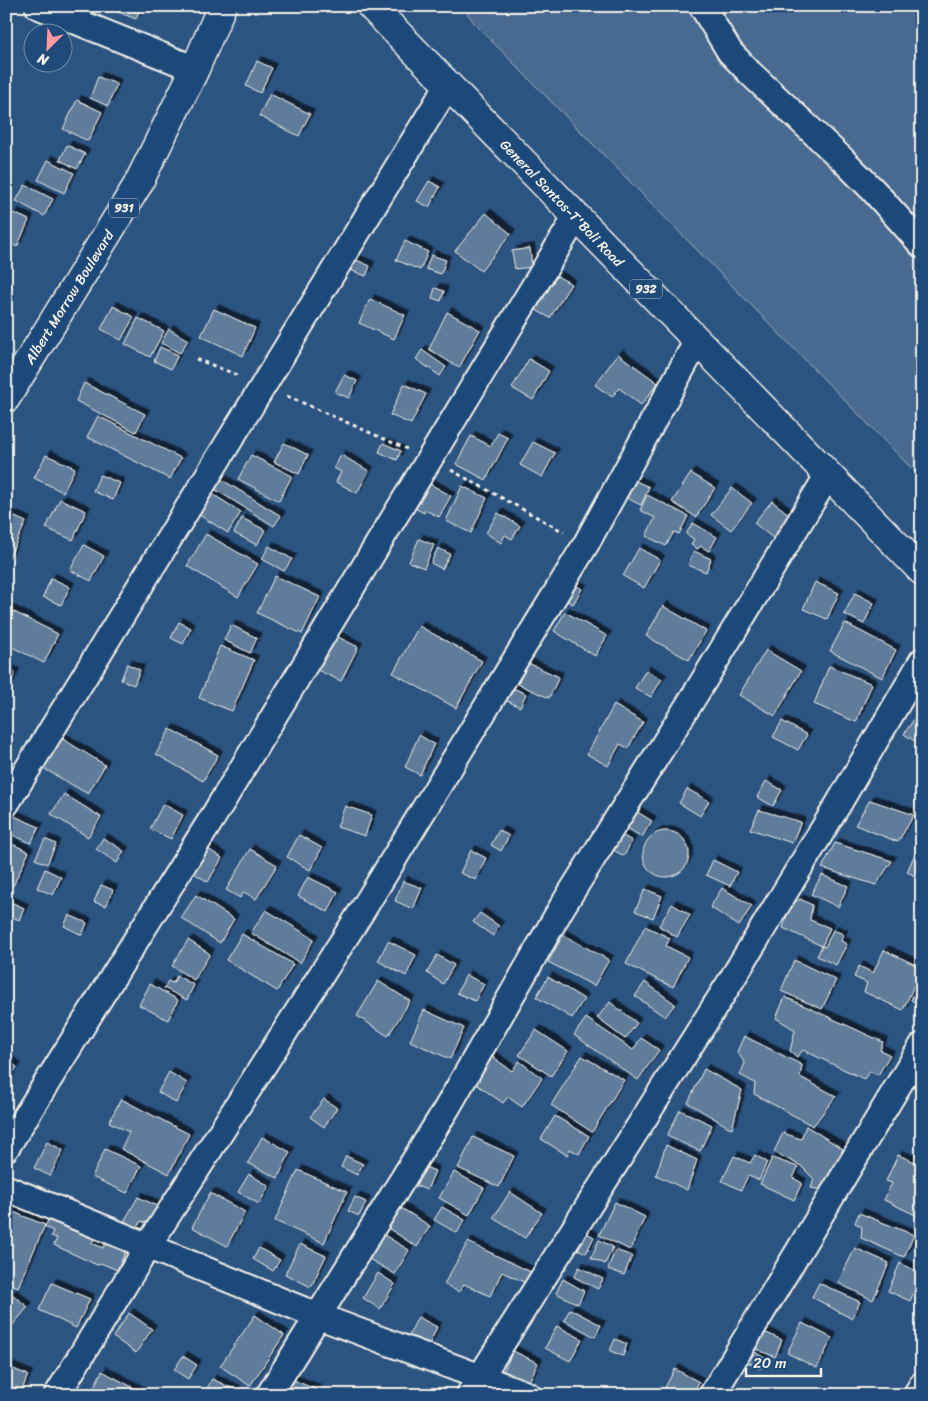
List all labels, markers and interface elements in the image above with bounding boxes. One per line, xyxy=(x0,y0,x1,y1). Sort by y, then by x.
north arrow xyxy=(22,22,72,72)
text: N xyxy=(33,46,53,73)
street label: General Santos-T'Boli Road xyxy=(494,133,631,274)
road number: 931 xyxy=(109,198,139,218)
street label: Albert Morrow Boulevard xyxy=(17,224,122,370)
road number: 932 xyxy=(630,280,662,298)
scale bar xyxy=(746,1346,820,1378)
text: 20 m xyxy=(753,1350,787,1376)

